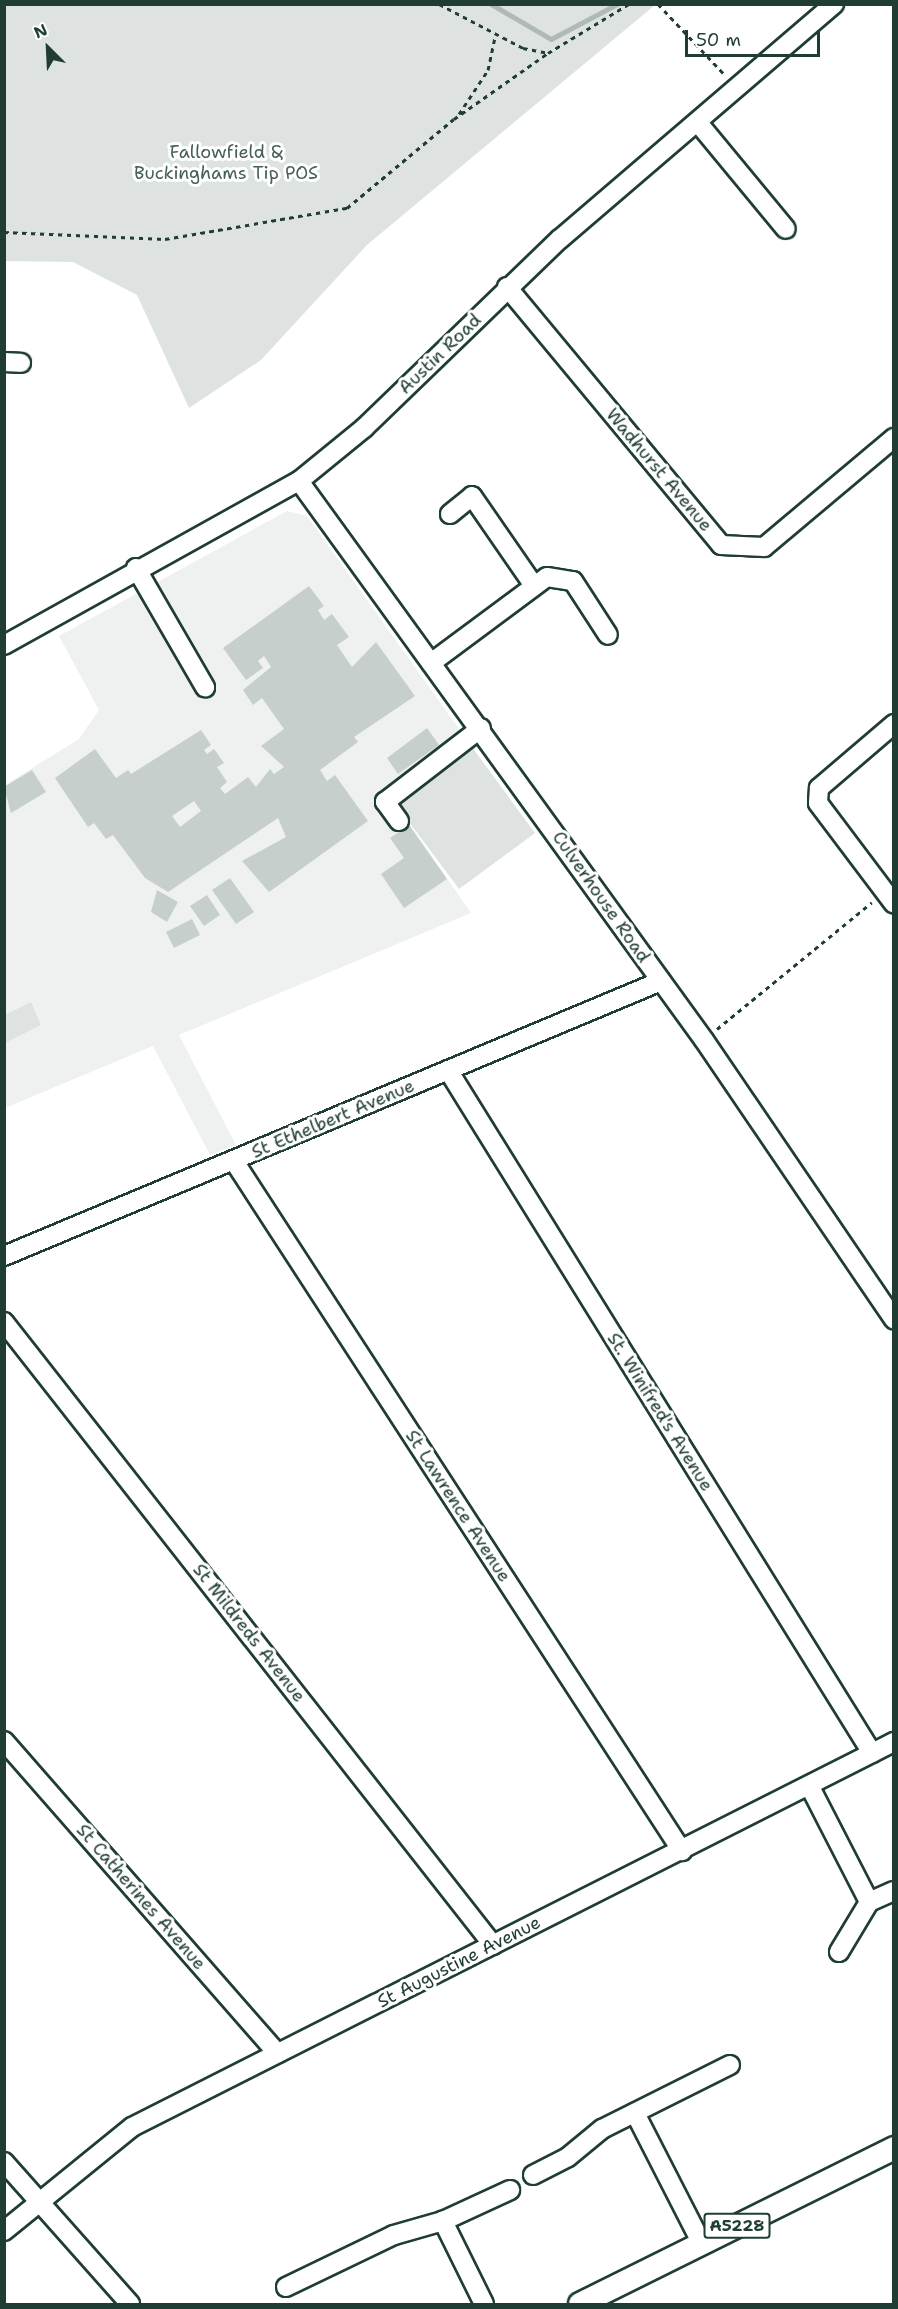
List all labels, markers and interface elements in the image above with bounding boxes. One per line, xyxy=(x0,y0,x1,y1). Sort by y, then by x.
north arrow xyxy=(18,18,78,78)
scale bar xyxy=(688,18,823,56)
text: N xyxy=(30,19,51,43)
text: 50 m xyxy=(696,28,741,52)
park label: Fallowfield & Buckinghams Tip POS xyxy=(134,142,318,184)
street label: Austin Road xyxy=(394,309,486,399)
street label: Wadhurst Avenue xyxy=(601,404,717,536)
street label: Culverhouse Road xyxy=(548,827,654,967)
street label: St Ethelbert Avenue xyxy=(248,1075,418,1163)
street label: St. Winifred's Avenue xyxy=(602,1329,718,1495)
street label: St Lawrence Avenue xyxy=(401,1426,515,1586)
street label: St Mildreds Avenue xyxy=(188,1559,310,1707)
street label: St Catherines Avenue xyxy=(72,1820,210,1974)
street label: St Augustine Avenue xyxy=(374,1912,544,2012)
road number: A5228 xyxy=(702,2213,771,2239)

